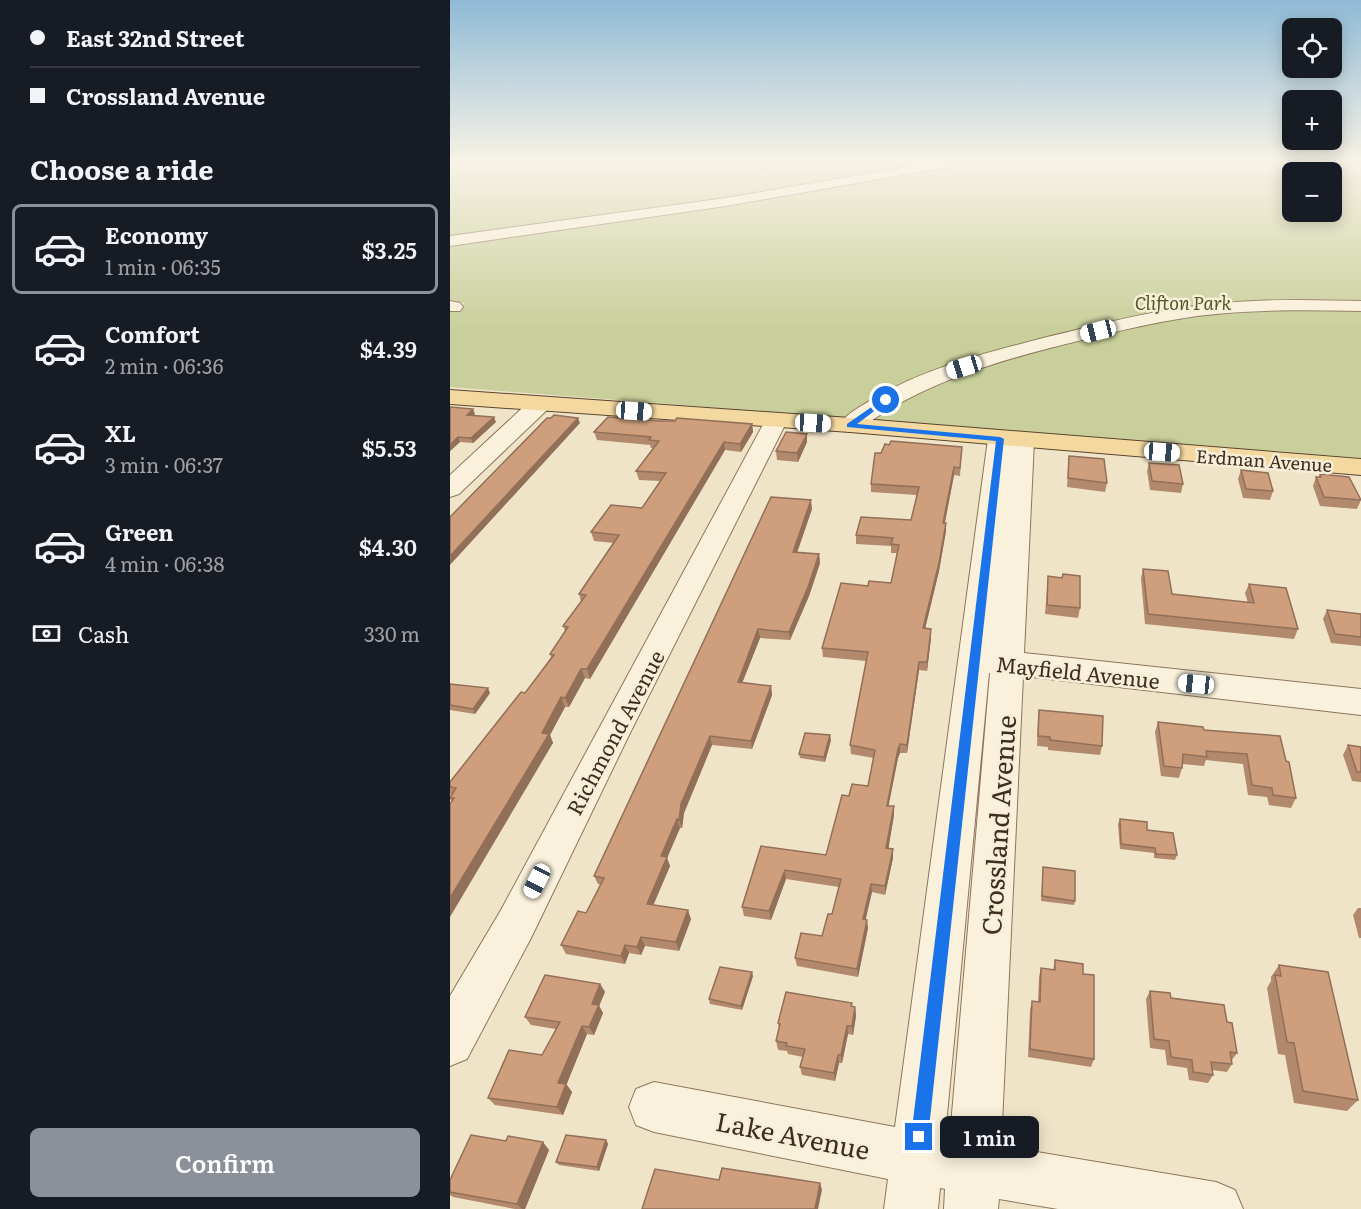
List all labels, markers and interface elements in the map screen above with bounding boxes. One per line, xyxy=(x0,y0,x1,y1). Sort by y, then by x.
map controls xyxy=(1282,18,1342,222)
button: locate xyxy=(1282,18,1342,78)
text: East 32nd Street xyxy=(66,21,244,54)
text: Crossland Avenue xyxy=(66,79,265,112)
button: + xyxy=(1282,90,1342,150)
text: Choose a ride xyxy=(30,148,213,188)
button: − xyxy=(1282,162,1342,222)
text: Economy xyxy=(105,218,208,251)
icon: car xyxy=(33,222,87,276)
text: $3.25 xyxy=(362,233,417,266)
text: 1 min · 06:35 xyxy=(105,251,221,281)
park label: Clifton Park xyxy=(1135,289,1231,316)
text: Comfort xyxy=(105,317,200,350)
car xyxy=(1078,318,1118,344)
icon: car xyxy=(33,321,87,375)
text: $4.39 xyxy=(360,332,417,365)
text: 2 min · 06:36 xyxy=(105,350,223,380)
car xyxy=(944,353,984,381)
route start xyxy=(872,386,899,413)
car xyxy=(615,401,653,421)
car xyxy=(795,413,831,433)
text: XL xyxy=(105,416,136,449)
icon: car xyxy=(33,420,87,474)
text: $5.53 xyxy=(362,431,417,464)
car xyxy=(1143,442,1181,462)
street label: Erdman Avenue xyxy=(1195,442,1333,478)
text: 3 min · 06:37 xyxy=(105,449,223,479)
text: Green xyxy=(105,515,174,548)
icon: car xyxy=(33,519,87,573)
text: $4.30 xyxy=(359,530,417,563)
text: 4 min · 06:38 xyxy=(105,548,225,578)
icon: cash xyxy=(30,617,63,650)
text: Cash xyxy=(78,617,129,650)
text: 330 m xyxy=(364,618,420,648)
street label: Richmond Avenue xyxy=(557,644,671,820)
street label: Mayfield Avenue xyxy=(995,647,1162,695)
car xyxy=(1177,673,1215,695)
street label: Crossland Avenue xyxy=(970,714,1024,936)
car xyxy=(521,861,553,901)
street label: Lake Avenue xyxy=(713,1100,873,1168)
callout: 1 min xyxy=(940,1116,1039,1158)
text: 1 min xyxy=(963,1122,1016,1152)
route end xyxy=(905,1123,932,1150)
button: Confirm xyxy=(30,1128,420,1197)

